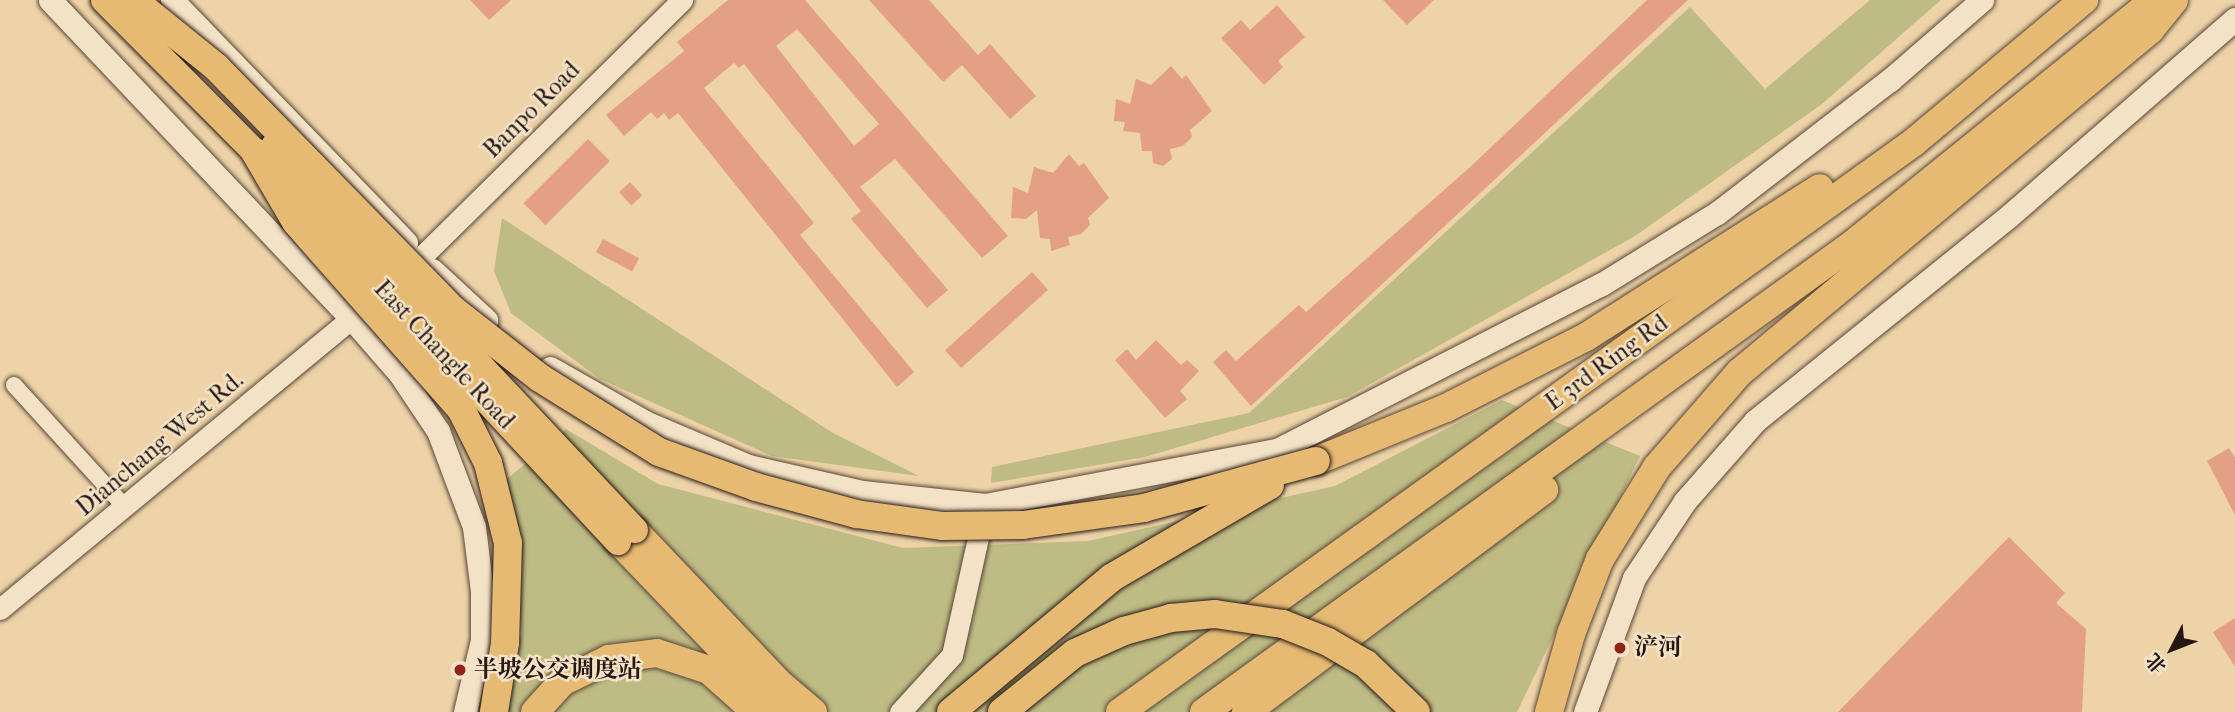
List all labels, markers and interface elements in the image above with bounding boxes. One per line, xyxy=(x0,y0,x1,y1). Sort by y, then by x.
street label: Banpo Road xyxy=(478,56,586,164)
street label: East Changle Road xyxy=(368,275,520,435)
street label: E 3rd Ring Rd xyxy=(1540,309,1674,417)
street label: Dianchang West Rd. xyxy=(71,366,249,522)
north arrow xyxy=(2137,614,2207,684)
place label: 浐河 xyxy=(1634,634,1682,662)
marker: 浐河 xyxy=(1612,640,1628,656)
text: 北 xyxy=(2142,649,2171,677)
place label: 半坡公交调度站 xyxy=(474,656,642,684)
marker: 半坡公交调度站 xyxy=(452,662,468,678)

